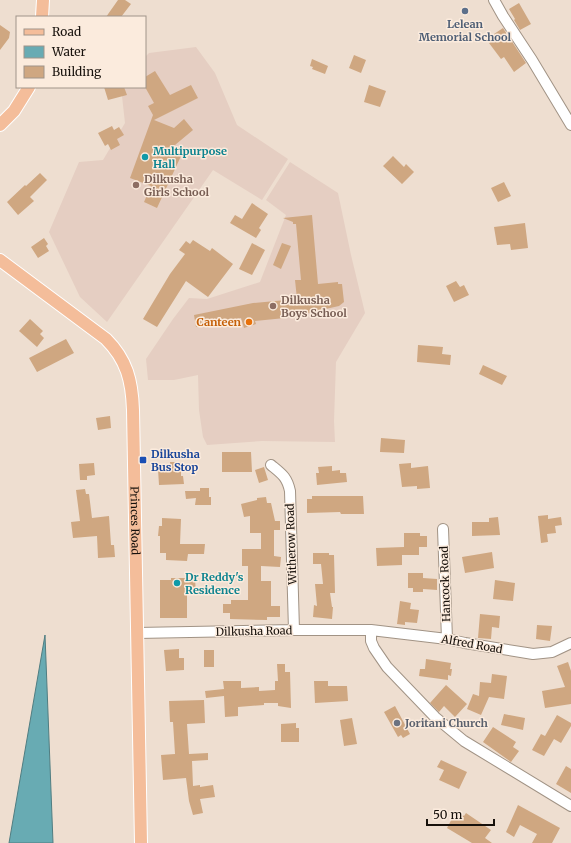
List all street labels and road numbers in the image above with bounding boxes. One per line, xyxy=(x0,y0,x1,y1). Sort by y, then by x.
street label: Princes Road xyxy=(127,486,143,556)
street label: Witherow Road xyxy=(283,503,299,586)
street label: Hancock Road xyxy=(437,546,453,622)
street label: Dilkusha Road xyxy=(215,623,293,639)
street label: Alfred Road xyxy=(439,632,504,656)

